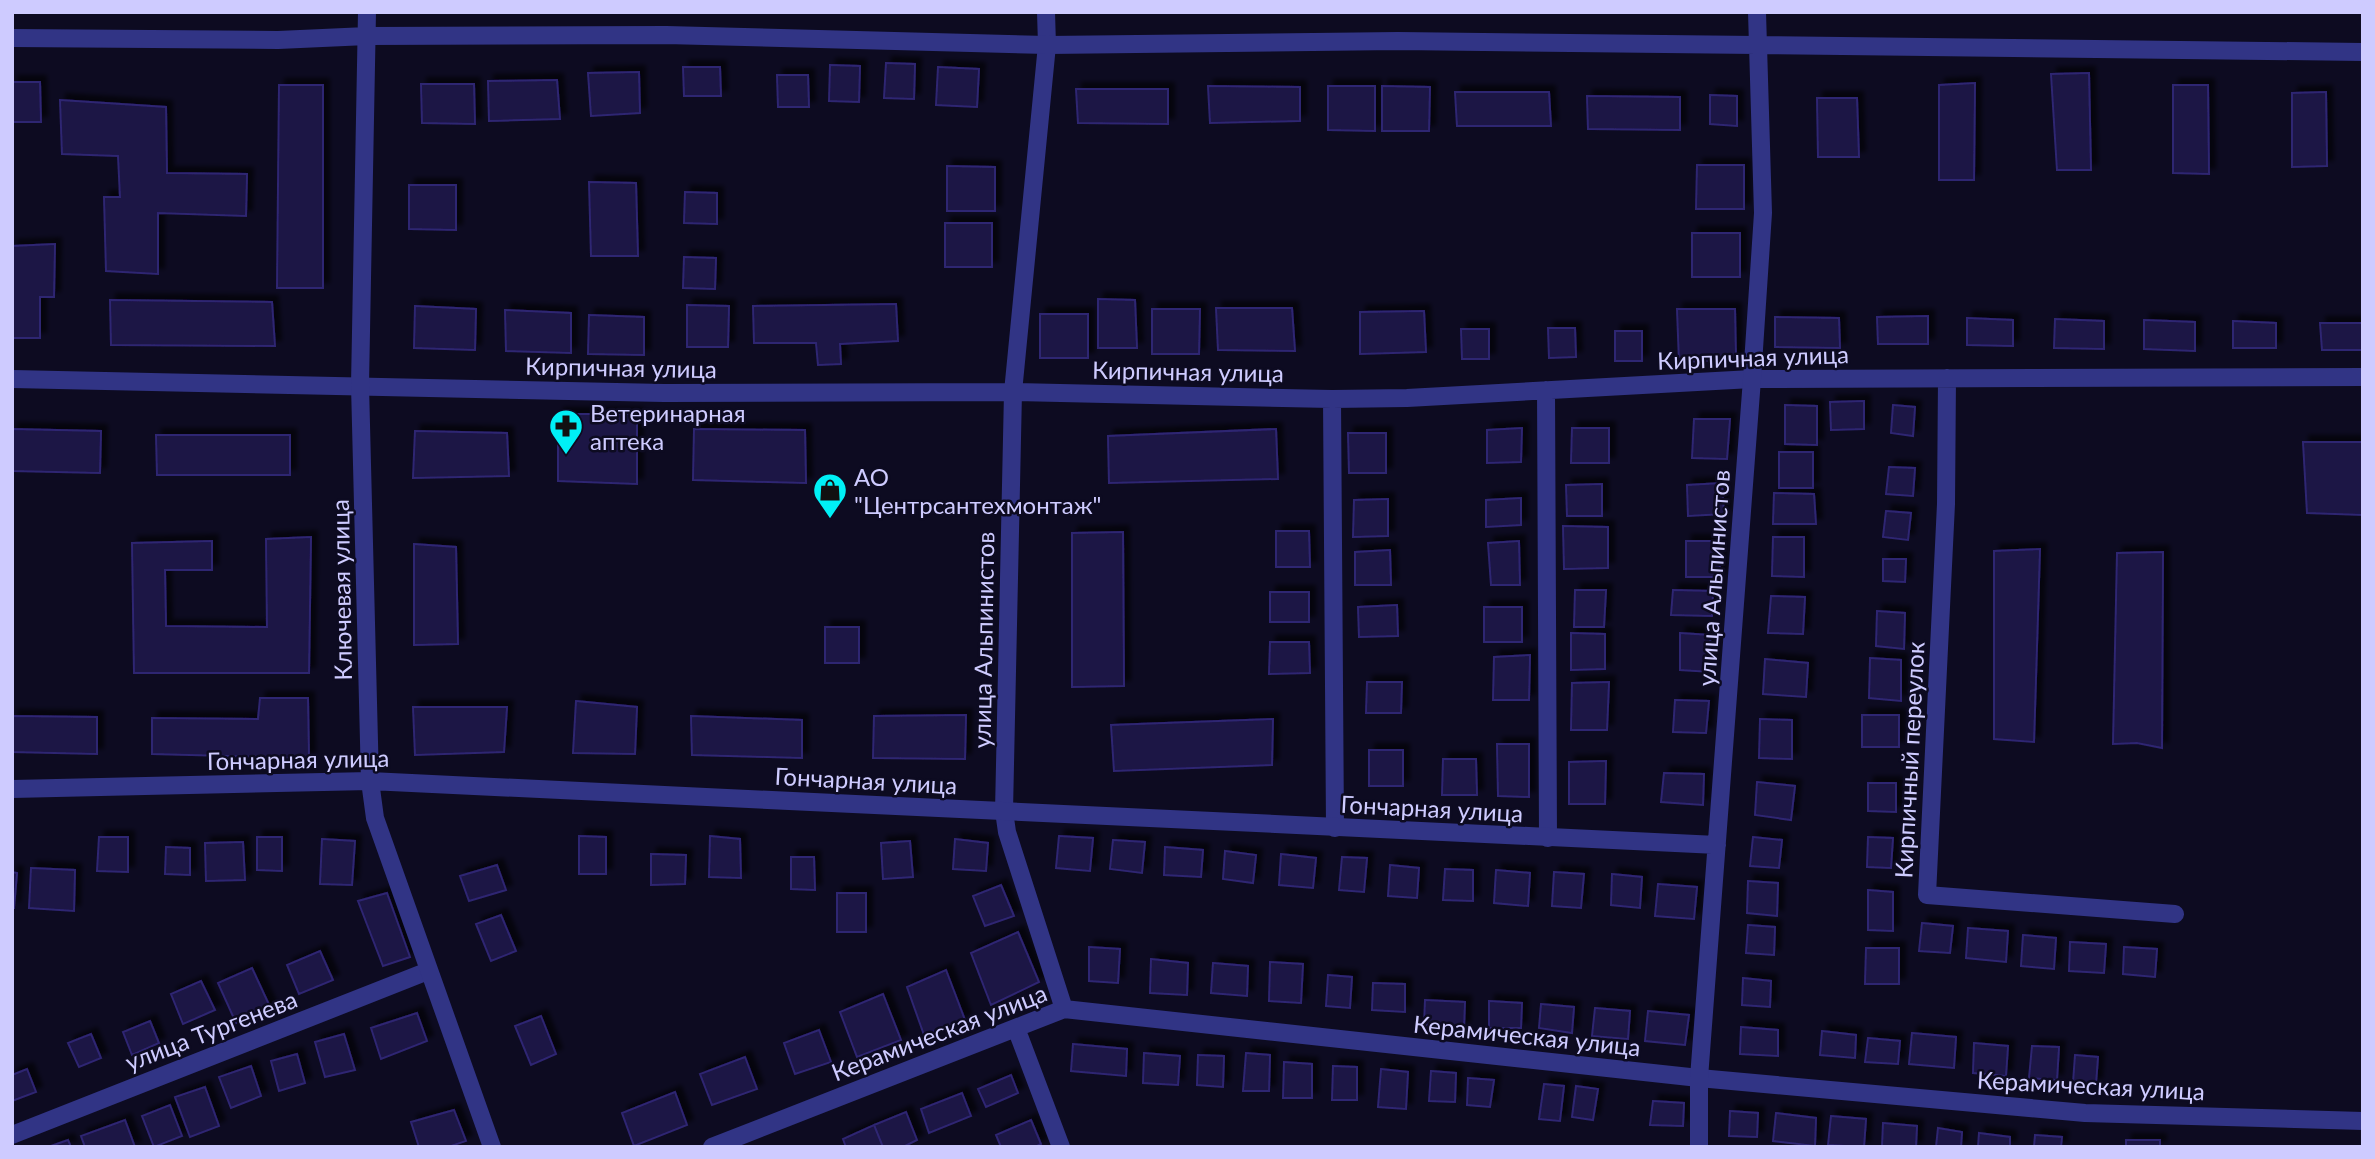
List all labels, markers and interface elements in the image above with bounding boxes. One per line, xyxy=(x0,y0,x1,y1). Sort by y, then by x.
street label: Кирпичная улица xyxy=(1657,339,1849,375)
street label: Кирпичная улица xyxy=(525,351,717,383)
street label: Кирпичная улица xyxy=(1092,355,1284,387)
place label: Ветеринарная аптека xyxy=(590,398,746,455)
pharmacy icon: Ветеринарная аптека xyxy=(547,407,585,456)
place label: АО "Центрсантехмонтаж" xyxy=(854,462,1101,519)
street label: улица Альпинистов xyxy=(1691,469,1735,687)
shop icon: АО "Центрсантехмонтаж" xyxy=(811,471,849,520)
street label: Ключевая улица xyxy=(325,499,357,681)
street label: улица Альпинистов xyxy=(967,531,999,749)
street label: Кирпичный переулок xyxy=(1888,640,1930,879)
street label: Гончарная улица xyxy=(206,743,390,775)
street label: Гончарная улица xyxy=(774,761,958,799)
street label: Гончарная улица xyxy=(1340,789,1524,827)
street label: Керамическая улица xyxy=(827,978,1051,1086)
street label: улица Тургенева xyxy=(121,984,301,1076)
street label: Керамическая улица xyxy=(1412,1009,1642,1061)
street label: Керамическая улица xyxy=(1976,1065,2206,1105)

